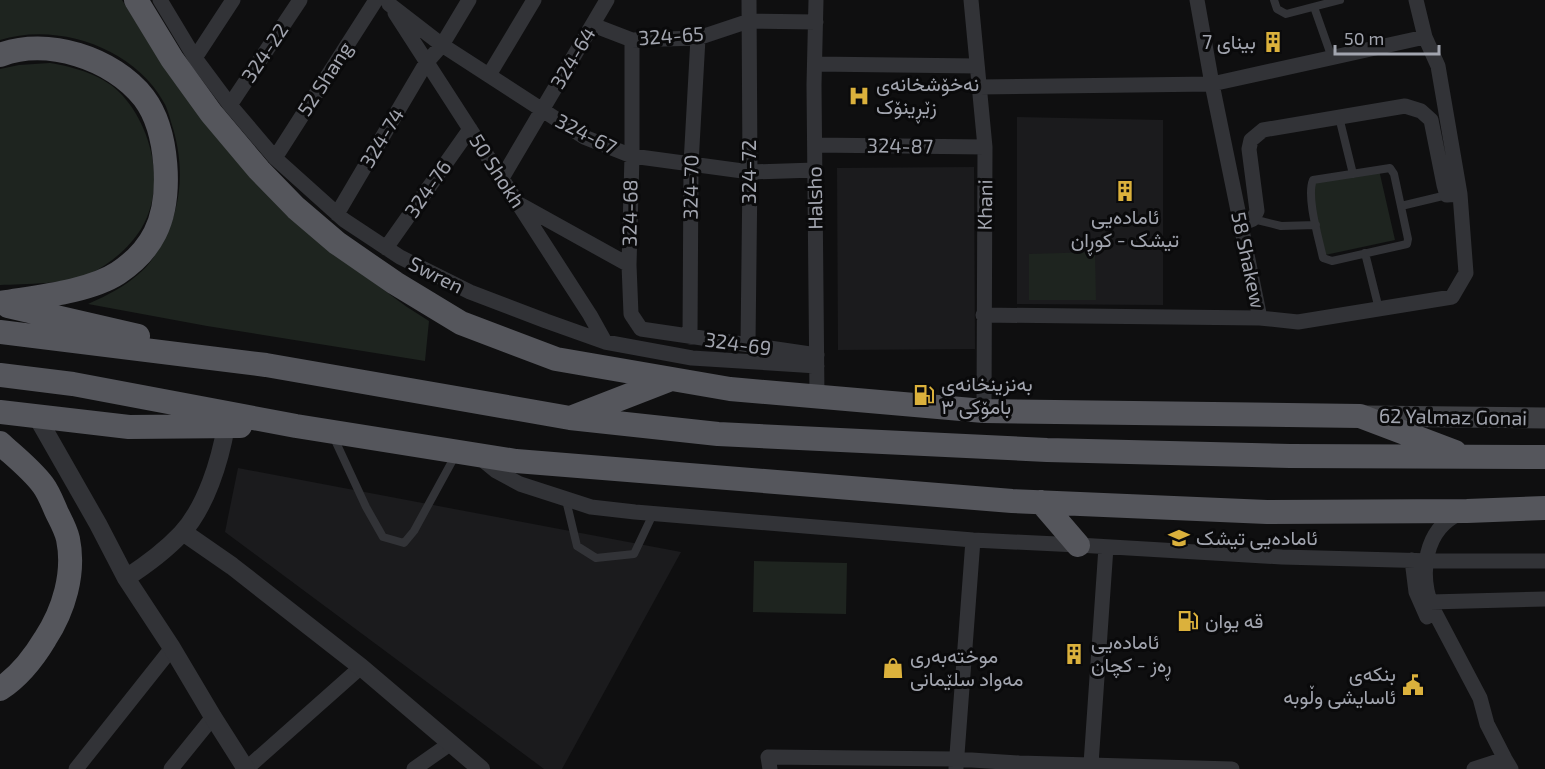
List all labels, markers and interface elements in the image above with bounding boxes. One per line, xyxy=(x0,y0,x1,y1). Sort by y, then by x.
street label: 324-22 xyxy=(236,18,293,87)
scale bar xyxy=(1335,18,1438,56)
street label: 324-65 xyxy=(637,21,705,49)
street label: 324-64 xyxy=(545,22,600,93)
text: 50 m xyxy=(1344,27,1384,49)
place label: بيناى 7 xyxy=(1202,29,1256,54)
building icon: بيناى 7 xyxy=(1261,30,1285,54)
street label: 52 Shang xyxy=(291,37,357,120)
place label: نەخۆشخانەی زێڕینۆک xyxy=(876,71,979,124)
hospital icon: نەخۆشخانەی زێڕینۆک xyxy=(847,84,871,108)
street label: 324-74 xyxy=(354,103,408,172)
street label: 324-67 xyxy=(552,108,621,159)
street label: 50 Shokh xyxy=(465,129,531,212)
street label: 324-87 xyxy=(867,132,933,158)
street label: 324-72 xyxy=(736,140,760,204)
street label: 324-70 xyxy=(677,154,703,220)
street label: 324-76 xyxy=(399,155,455,222)
street label: Halsho xyxy=(801,166,827,230)
street label: 324-68 xyxy=(616,179,642,247)
street label: Khani xyxy=(972,179,996,231)
building icon: ئامادەیی تیشک - کوڕان xyxy=(1113,179,1137,203)
place label: ئامادەیی تیشک - کوڕان xyxy=(1071,204,1179,256)
street label: 58 Shakew xyxy=(1227,209,1271,310)
street label: Swren xyxy=(405,250,468,298)
street label: 324-69 xyxy=(704,326,773,360)
place label: بەنزینخانەی بامۆکی ٣ xyxy=(941,371,1033,420)
fuel station icon: بەنزینخانەی بامۆکی ٣ xyxy=(912,383,936,407)
street label: 62 Yalmaz Gonai xyxy=(1379,403,1527,429)
place label: ئامادەیی تیشک xyxy=(1196,525,1318,550)
school or university icon: ئامادەیی تیشک xyxy=(1167,526,1191,550)
place label: قه یوان xyxy=(1205,608,1263,634)
fuel station icon: قه یوان xyxy=(1176,609,1200,633)
place label: ئامادەیی ڕەز - کچان xyxy=(1091,629,1172,681)
building icon: ئامادەیی ڕەز - کچان xyxy=(1062,642,1086,666)
place label: موختەبەری مەواد سلێمانی xyxy=(910,643,1023,692)
shop icon: موختەبەری مەواد سلێمانی xyxy=(881,656,905,680)
place label: بنکەی ئاسایشی وڵوبە xyxy=(1283,661,1396,710)
public building icon: بنکەی ئاسایشی وڵوبە xyxy=(1401,673,1425,697)

